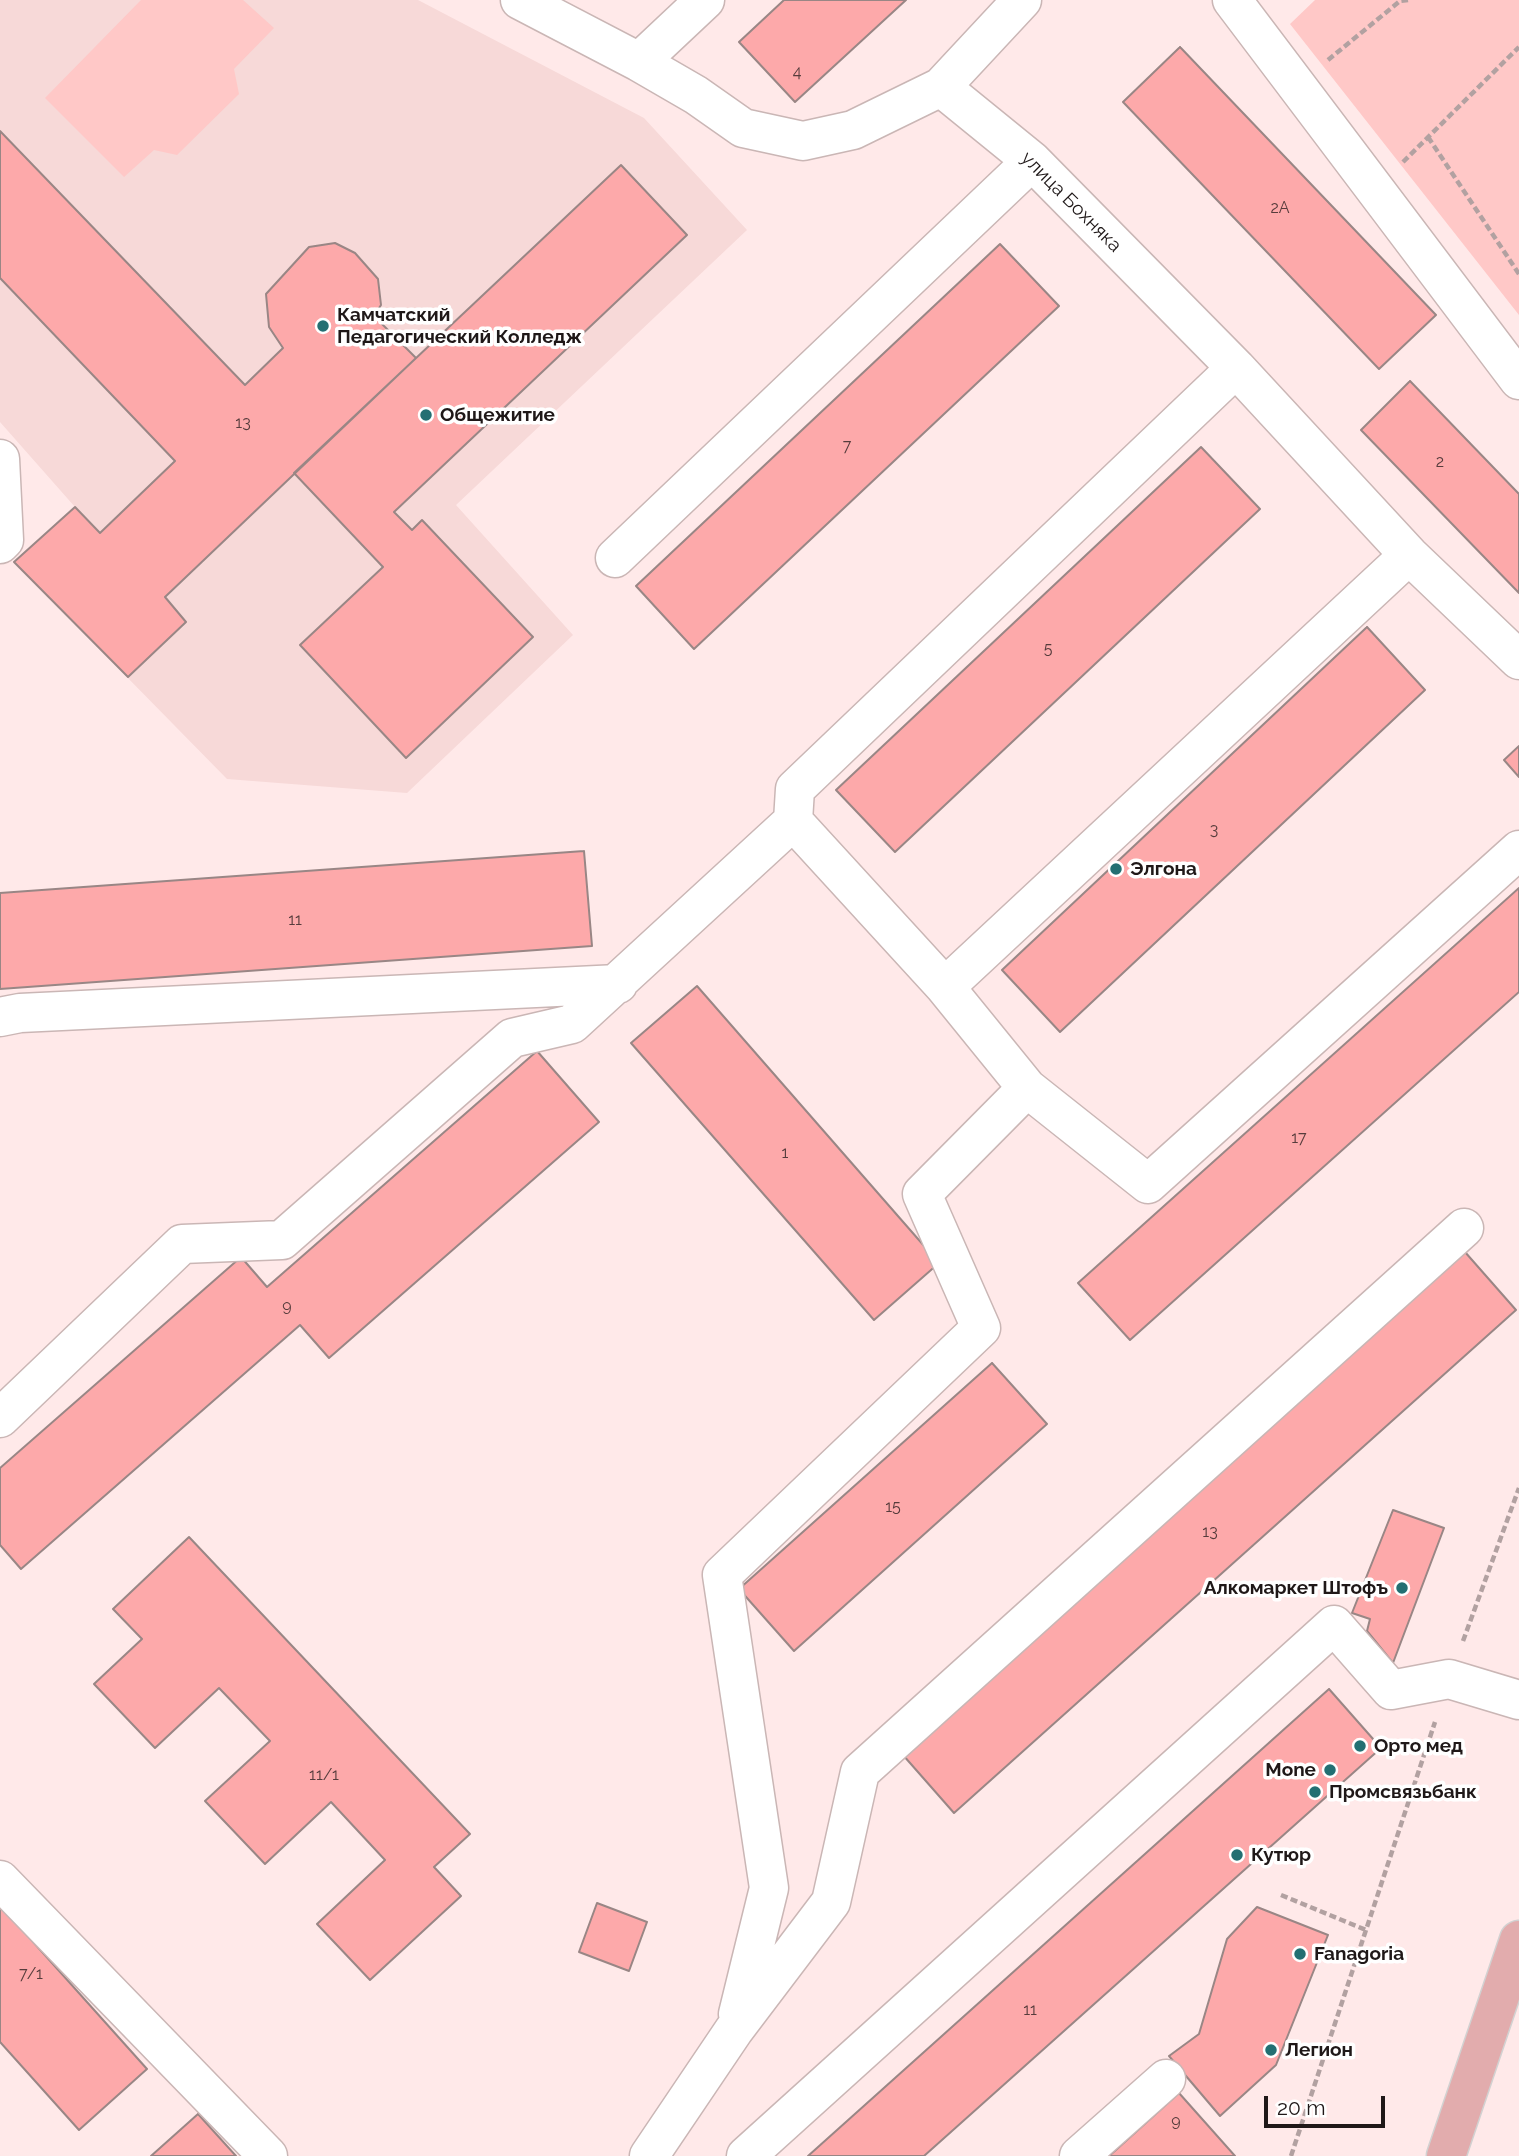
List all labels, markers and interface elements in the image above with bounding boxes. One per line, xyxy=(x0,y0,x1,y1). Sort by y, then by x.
house number: 4 xyxy=(793,62,801,82)
street label: улица Бохняка xyxy=(1016,147,1126,257)
house number: 2А xyxy=(1270,198,1290,218)
place label: Камчатский Педагогический Колледж xyxy=(337,304,582,348)
marker: Камчатский Педагогический Колледж xyxy=(315,318,331,334)
place label: Общежитие xyxy=(440,404,555,426)
marker: Общежитие xyxy=(418,407,434,423)
house number: 13 xyxy=(235,413,251,433)
house number: 7 xyxy=(843,436,851,456)
house number: 2 xyxy=(1436,452,1444,472)
house number: 5 xyxy=(1044,639,1052,659)
house number: 3 xyxy=(1210,820,1218,840)
place label: Элгона xyxy=(1130,858,1197,880)
marker: Элгона xyxy=(1108,861,1124,877)
house number: 11 xyxy=(288,910,302,930)
house number: 17 xyxy=(1291,1128,1307,1148)
house number: 1 xyxy=(782,1143,788,1163)
house number: 9 xyxy=(282,1296,292,1316)
house number: 15 xyxy=(885,1497,901,1517)
house number: 13 xyxy=(1202,1522,1218,1542)
place label: Алкомаркет Штофъ xyxy=(1204,1577,1388,1599)
marker: Алкомаркет Штофъ xyxy=(1394,1580,1410,1596)
place label: Орто мед xyxy=(1374,1735,1463,1757)
marker: Орто мед xyxy=(1352,1738,1368,1754)
place label: Mone xyxy=(1265,1759,1316,1781)
marker: Mone xyxy=(1322,1762,1338,1778)
house number: 11/1 xyxy=(309,1765,339,1785)
place label: Промсвязьбанк xyxy=(1329,1781,1477,1803)
marker: Промсвязьбанк xyxy=(1307,1784,1323,1800)
place label: Кутюр xyxy=(1251,1844,1311,1866)
marker: Кутюр xyxy=(1229,1847,1245,1863)
place label: Fanagoria xyxy=(1314,1943,1404,1965)
marker: Fanagoria xyxy=(1292,1946,1308,1962)
house number: 7/1 xyxy=(19,1964,43,1984)
house number: 11 xyxy=(1023,2000,1037,2020)
place label: Легион xyxy=(1285,2039,1353,2061)
marker: Легион xyxy=(1263,2042,1279,2058)
scale bar xyxy=(1267,2082,1388,2126)
text: 20 m xyxy=(1277,2095,1325,2120)
house number: 9 xyxy=(1171,2111,1181,2131)

